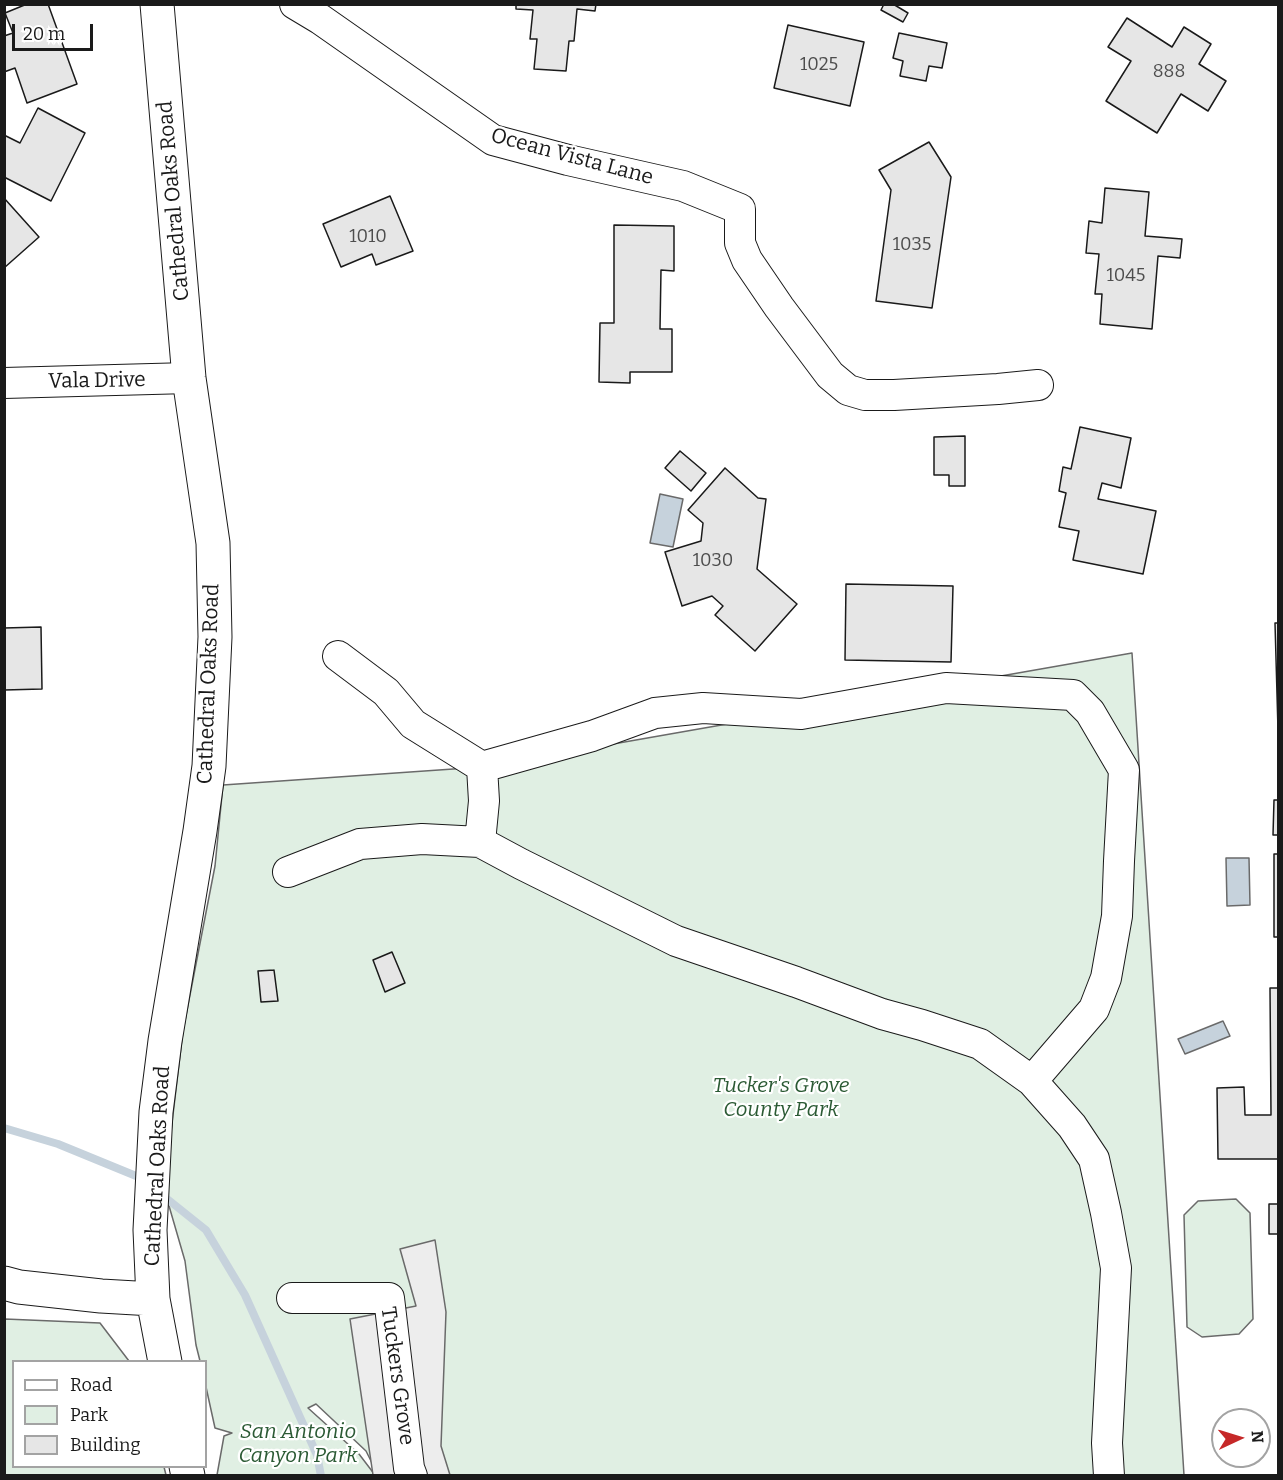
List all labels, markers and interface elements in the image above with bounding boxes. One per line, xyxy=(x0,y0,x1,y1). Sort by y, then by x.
scale bar xyxy=(15,12,96,50)
text: 20 m xyxy=(23,23,65,45)
house number: 1025 xyxy=(800,54,838,76)
house number: 888 xyxy=(1153,61,1185,83)
street label: Cathedral Oaks Road xyxy=(153,100,195,302)
street label: Ocean Vista Lane xyxy=(488,123,656,191)
house number: 1010 xyxy=(349,226,387,248)
house number: 1035 xyxy=(893,234,931,256)
house number: 1045 xyxy=(1107,265,1145,287)
street label: Vala Drive xyxy=(48,368,146,394)
house number: 1030 xyxy=(693,550,733,572)
street label: Cathedral Oaks Road xyxy=(193,583,225,785)
street label: Cathedral Oaks Road xyxy=(140,1065,176,1267)
park label: Tucker's Grove County Park xyxy=(713,1073,849,1123)
street label: Tuckers Grove xyxy=(375,1305,419,1447)
legend xyxy=(12,1360,207,1468)
text: Road xyxy=(70,1374,112,1396)
text: Park xyxy=(70,1404,108,1426)
north arrow xyxy=(1211,1408,1271,1468)
park label: San Antonio Canyon Park xyxy=(238,1419,358,1469)
text: N xyxy=(1248,1430,1267,1444)
text: Building xyxy=(70,1434,141,1456)

